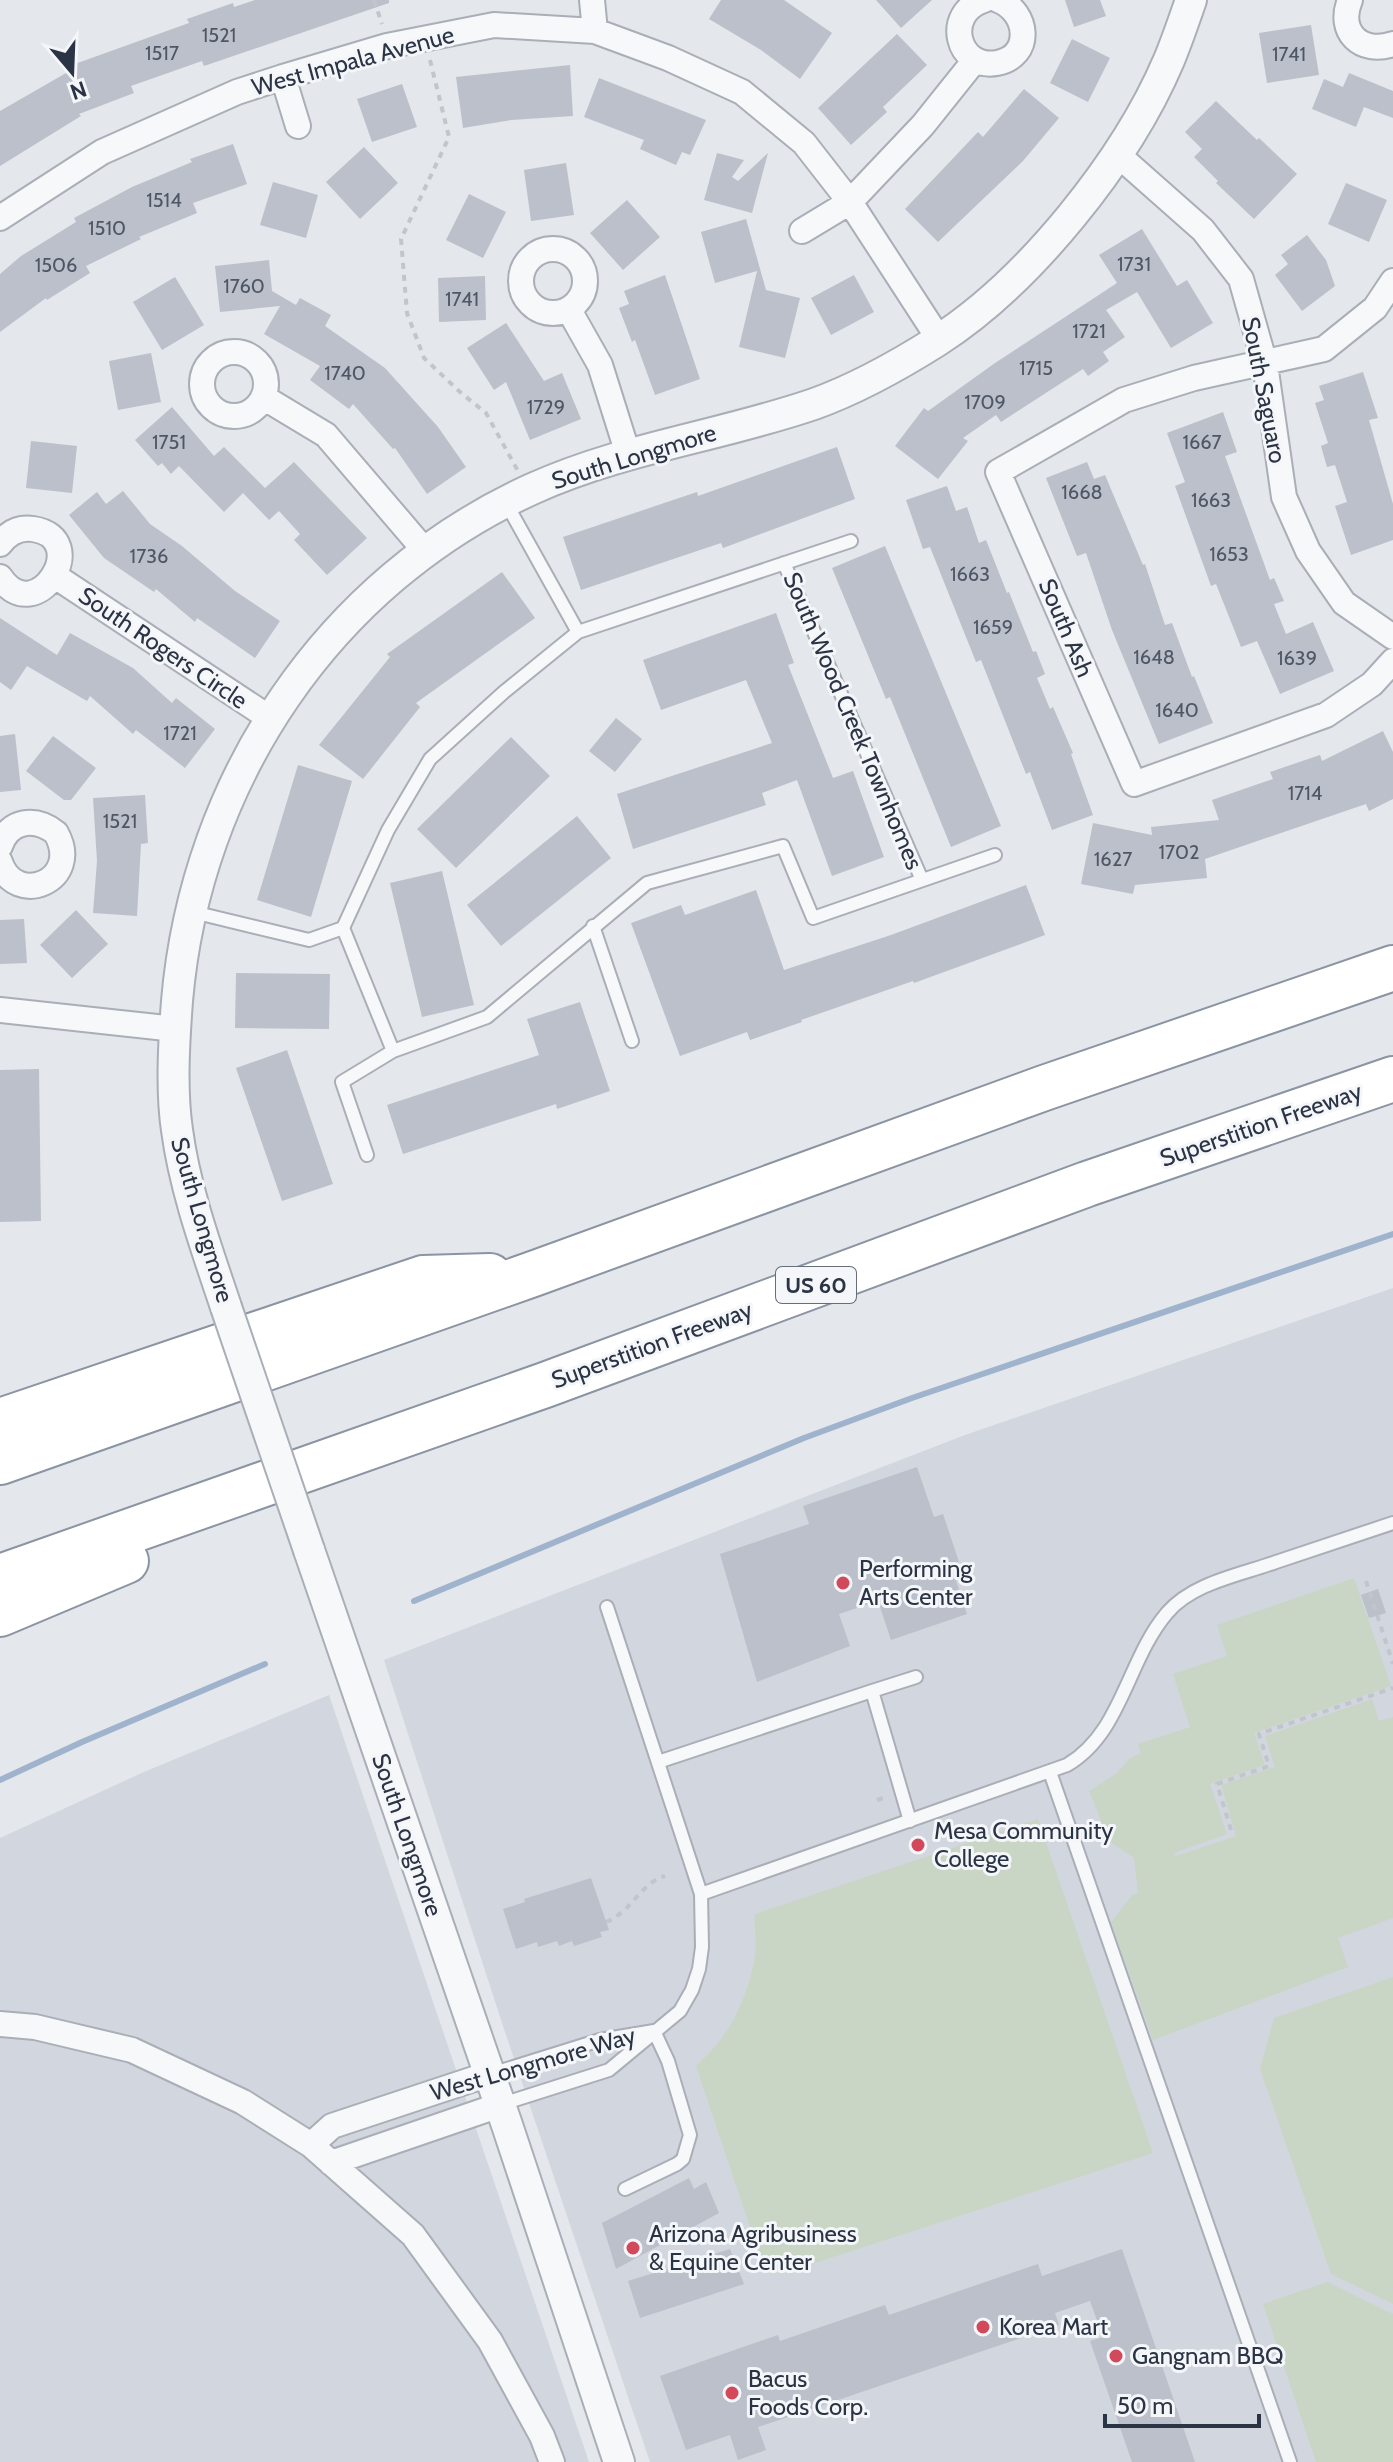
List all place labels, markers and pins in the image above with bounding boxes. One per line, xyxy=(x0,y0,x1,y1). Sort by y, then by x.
place label: Performing Arts Center xyxy=(859,1554,973,1611)
marker: Performing Arts Center xyxy=(834,1574,852,1592)
place label: Mesa Community College xyxy=(934,1816,1113,1873)
marker: Mesa Community College xyxy=(909,1836,927,1854)
place label: Arizona Agribusiness & Equine Center xyxy=(649,2219,857,2276)
marker: Arizona Agribusiness & Equine Center xyxy=(624,2239,642,2257)
place label: Korea Mart xyxy=(999,2312,1108,2341)
marker: Korea Mart xyxy=(974,2318,992,2336)
place label: Gangnam BBQ xyxy=(1132,2341,1284,2370)
marker: Gangnam BBQ xyxy=(1107,2347,1125,2365)
place label: Bacus Foods Corp. xyxy=(748,2364,868,2421)
marker: Bacus Foods Corp. xyxy=(723,2384,741,2402)

